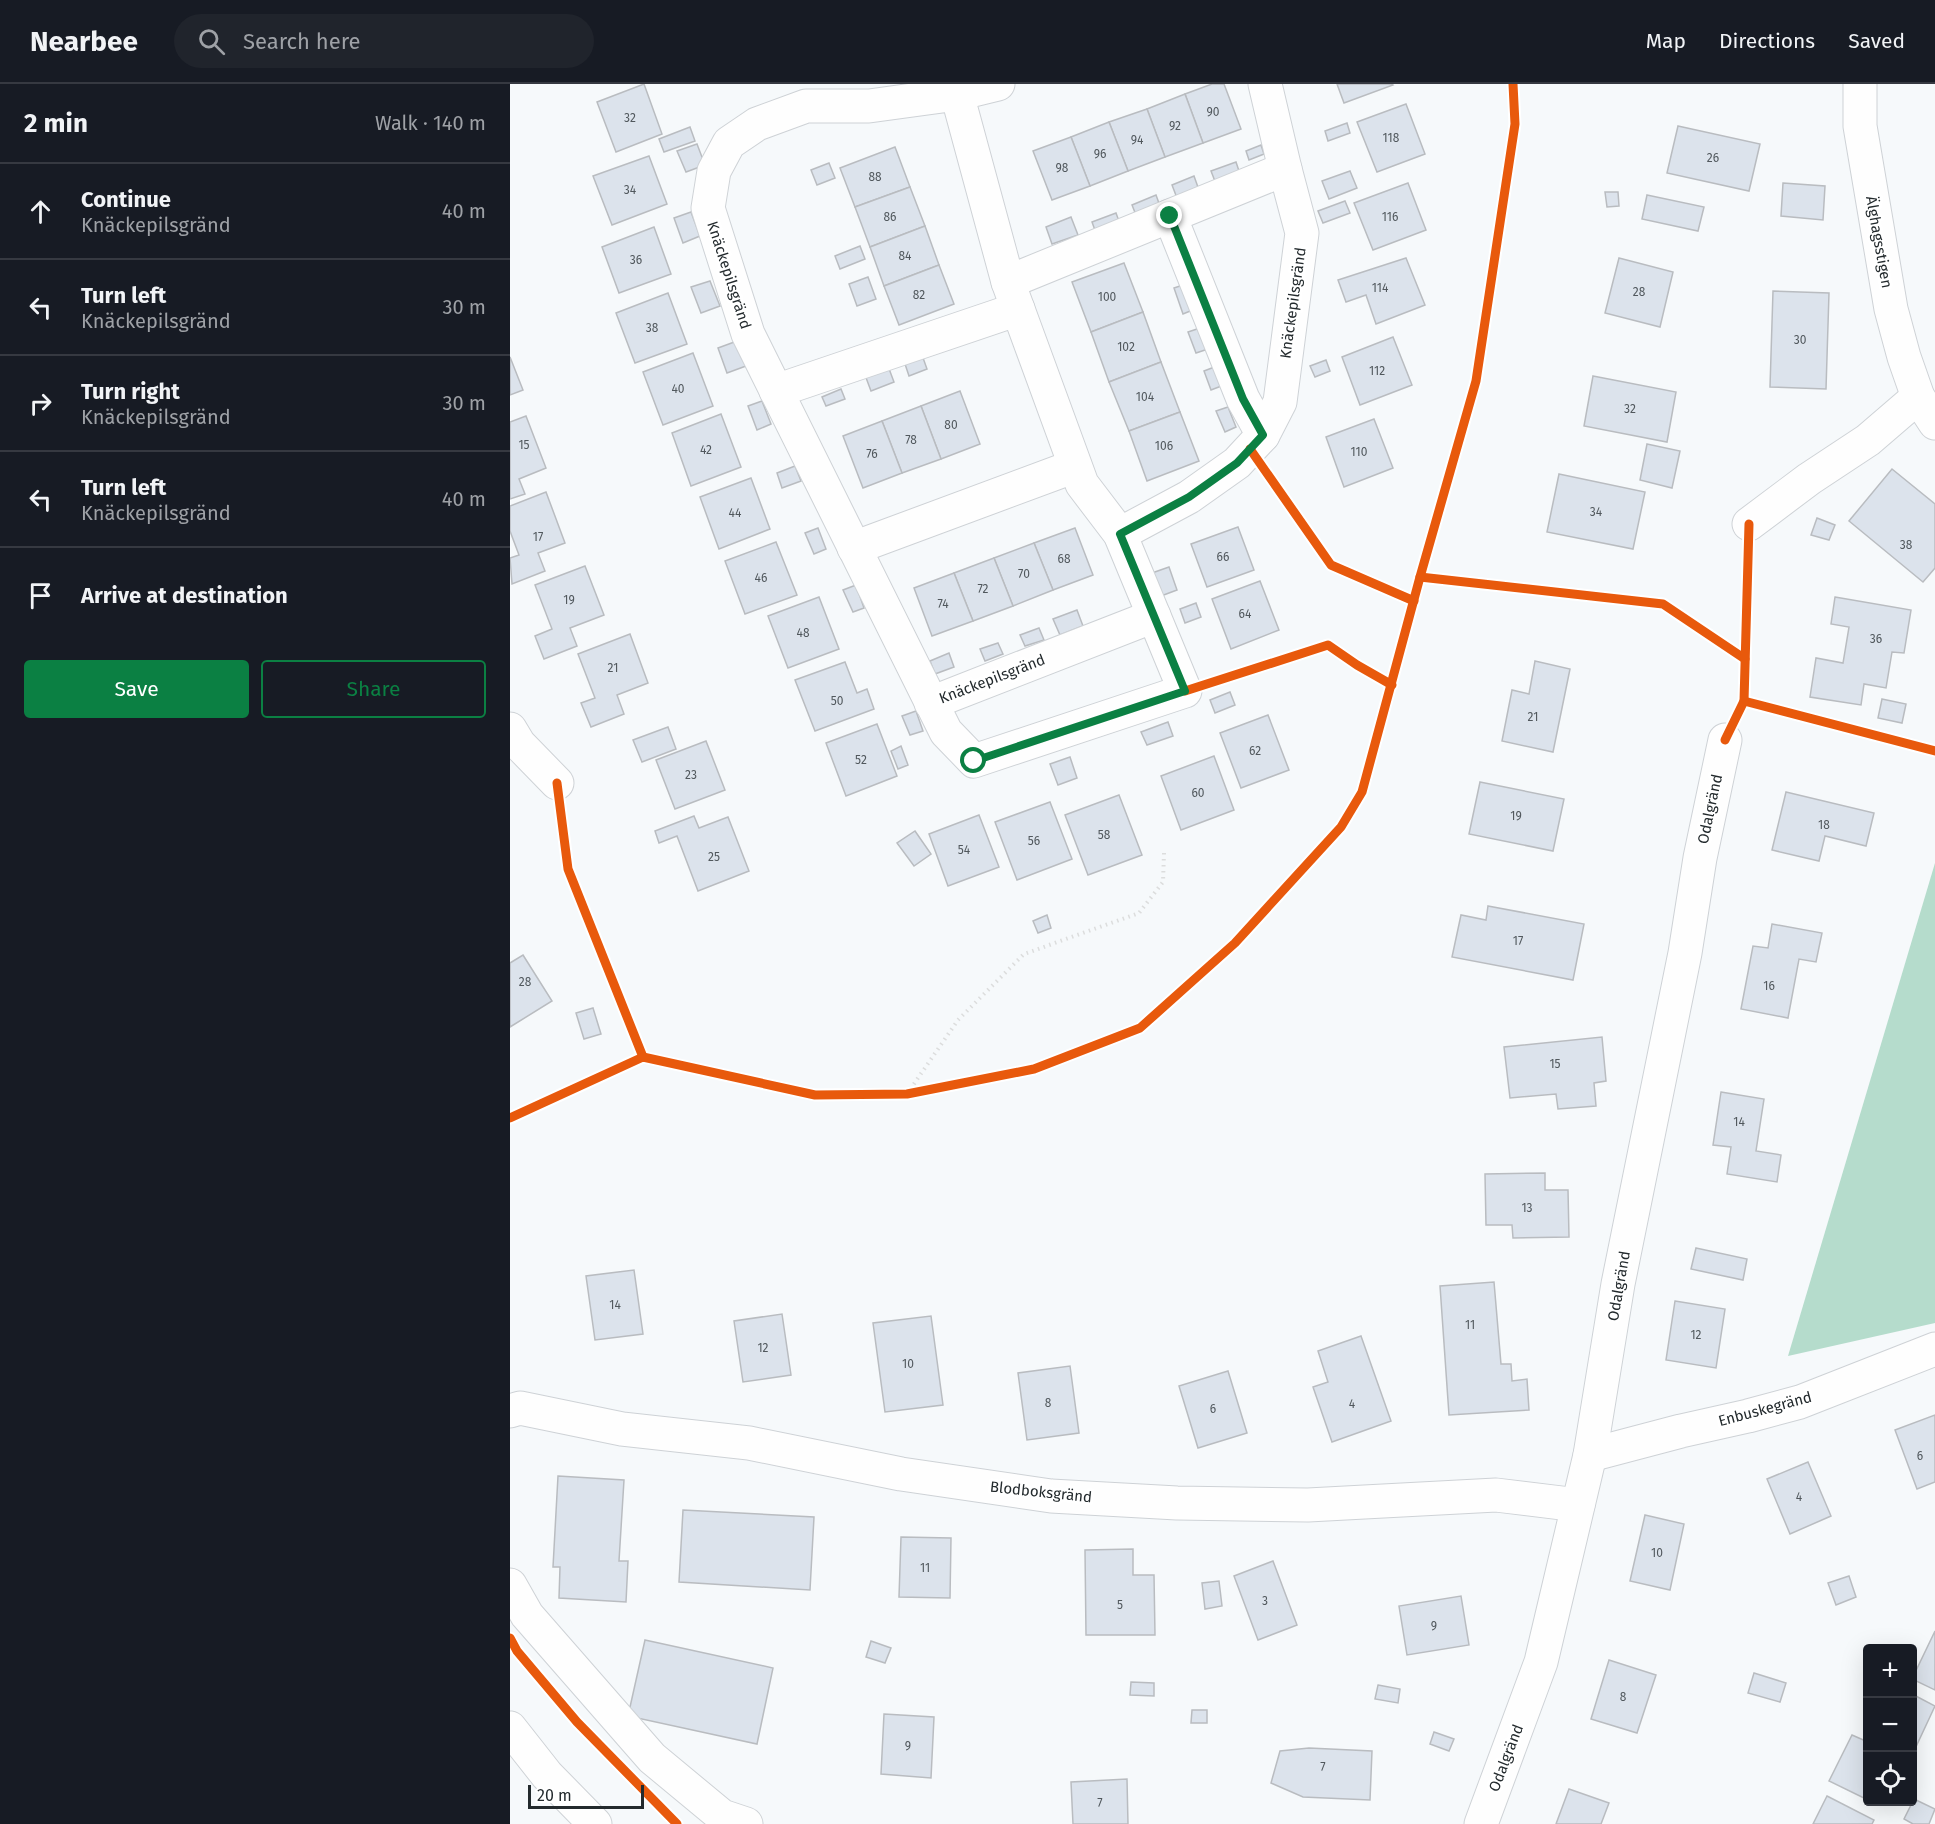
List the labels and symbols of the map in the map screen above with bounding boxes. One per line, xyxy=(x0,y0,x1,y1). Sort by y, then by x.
house number: 90 xyxy=(1207,105,1220,119)
house number: 32 xyxy=(624,111,636,125)
house number: 92 xyxy=(1169,119,1181,133)
house number: 118 xyxy=(1383,131,1400,145)
house number: 94 xyxy=(1131,133,1144,147)
house number: 96 xyxy=(1094,147,1106,161)
house number: 26 xyxy=(1707,151,1719,165)
house number: 98 xyxy=(1056,161,1069,175)
house number: 88 xyxy=(868,170,882,184)
house number: 34 xyxy=(624,183,637,197)
street label: Älghagsstigen xyxy=(1862,194,1896,290)
route end xyxy=(1156,202,1182,228)
house number: 86 xyxy=(883,210,897,224)
house number: 116 xyxy=(1382,210,1398,224)
street label: Knäckepilsgränd xyxy=(703,219,755,331)
street label: Knäckepilsgränd xyxy=(1276,246,1310,360)
house number: 84 xyxy=(899,249,912,263)
house number: 36 xyxy=(630,253,642,267)
house number: 114 xyxy=(1372,281,1389,295)
house number: 28 xyxy=(1633,285,1646,299)
house number: 82 xyxy=(913,288,925,302)
house number: 100 xyxy=(1098,290,1117,304)
house number: 38 xyxy=(646,321,659,335)
house number: 30 xyxy=(1794,333,1807,347)
house number: 102 xyxy=(1117,340,1135,354)
house number: 112 xyxy=(1369,364,1385,378)
house number: 40 xyxy=(671,382,685,396)
house number: 104 xyxy=(1136,390,1155,404)
house number: 32 xyxy=(1624,402,1636,416)
house number: 80 xyxy=(944,418,958,432)
house number: 78 xyxy=(905,433,917,447)
house number: 15 xyxy=(518,438,530,452)
house number: 106 xyxy=(1155,439,1173,453)
house number: 42 xyxy=(700,443,712,457)
house number: 110 xyxy=(1351,445,1368,459)
house number: 76 xyxy=(866,447,878,461)
house number: 34 xyxy=(1590,505,1603,519)
house number: 44 xyxy=(729,506,742,520)
house number: 17 xyxy=(533,530,543,544)
house number: 38 xyxy=(1900,538,1913,552)
house number: 66 xyxy=(1217,550,1229,564)
house number: 68 xyxy=(1057,552,1071,566)
house number: 70 xyxy=(1018,567,1030,581)
house number: 46 xyxy=(755,571,767,585)
house number: 72 xyxy=(977,582,989,596)
house number: 19 xyxy=(563,593,575,607)
house number: 74 xyxy=(937,597,949,611)
house number: 64 xyxy=(1239,607,1252,621)
house number: 48 xyxy=(797,626,810,640)
house number: 36 xyxy=(1870,632,1882,646)
street label: Knäckepilsgränd xyxy=(936,650,1048,708)
house number: 21 xyxy=(608,661,618,675)
house number: 50 xyxy=(831,694,844,708)
house number: 21 xyxy=(1528,710,1538,724)
house number: 62 xyxy=(1249,744,1261,758)
route start xyxy=(960,747,986,773)
house number: 52 xyxy=(855,753,867,767)
house number: 23 xyxy=(685,768,697,782)
street label: Odalgränd xyxy=(1694,773,1726,845)
house number: 60 xyxy=(1191,786,1205,800)
house number: 19 xyxy=(1510,809,1522,823)
house number: 18 xyxy=(1818,818,1830,832)
house number: 58 xyxy=(1098,828,1111,842)
house number: 56 xyxy=(1028,834,1040,848)
house number: 54 xyxy=(958,843,971,857)
house number: 25 xyxy=(708,850,720,864)
house number: 17 xyxy=(1513,934,1523,948)
house number: 28 xyxy=(519,975,532,989)
house number: 16 xyxy=(1763,979,1775,993)
house number: 15 xyxy=(1549,1057,1561,1071)
house number: 14 xyxy=(1733,1115,1745,1129)
house number: 13 xyxy=(1521,1201,1533,1215)
street label: Odalgränd xyxy=(1604,1250,1634,1322)
house number: 14 xyxy=(609,1298,621,1312)
house number: 11 xyxy=(1465,1318,1475,1332)
house number: 12 xyxy=(1690,1328,1702,1342)
house number: 12 xyxy=(757,1341,769,1355)
house number: 10 xyxy=(902,1357,914,1371)
street label: Enbuskegränd xyxy=(1716,1388,1814,1430)
house number: 8 xyxy=(1045,1396,1052,1410)
house number: 4 xyxy=(1349,1397,1356,1411)
house number: 6 xyxy=(1210,1402,1216,1416)
house number: 6 xyxy=(1917,1449,1923,1463)
street label: Blodboksgränd xyxy=(989,1478,1093,1506)
house number: 4 xyxy=(1796,1490,1803,1504)
house number: 10 xyxy=(1651,1546,1663,1560)
house number: 11 xyxy=(920,1561,930,1575)
house number: 3 xyxy=(1262,1594,1268,1608)
house number: 5 xyxy=(1117,1598,1123,1612)
house number: 9 xyxy=(1431,1619,1437,1633)
house number: 8 xyxy=(1620,1690,1627,1704)
street label: Odalgränd xyxy=(1485,1722,1527,1794)
house number: 9 xyxy=(905,1739,911,1753)
house number: 7 xyxy=(1320,1760,1326,1774)
scale bar xyxy=(528,1782,644,1810)
house number: 7 xyxy=(1097,1796,1103,1810)

